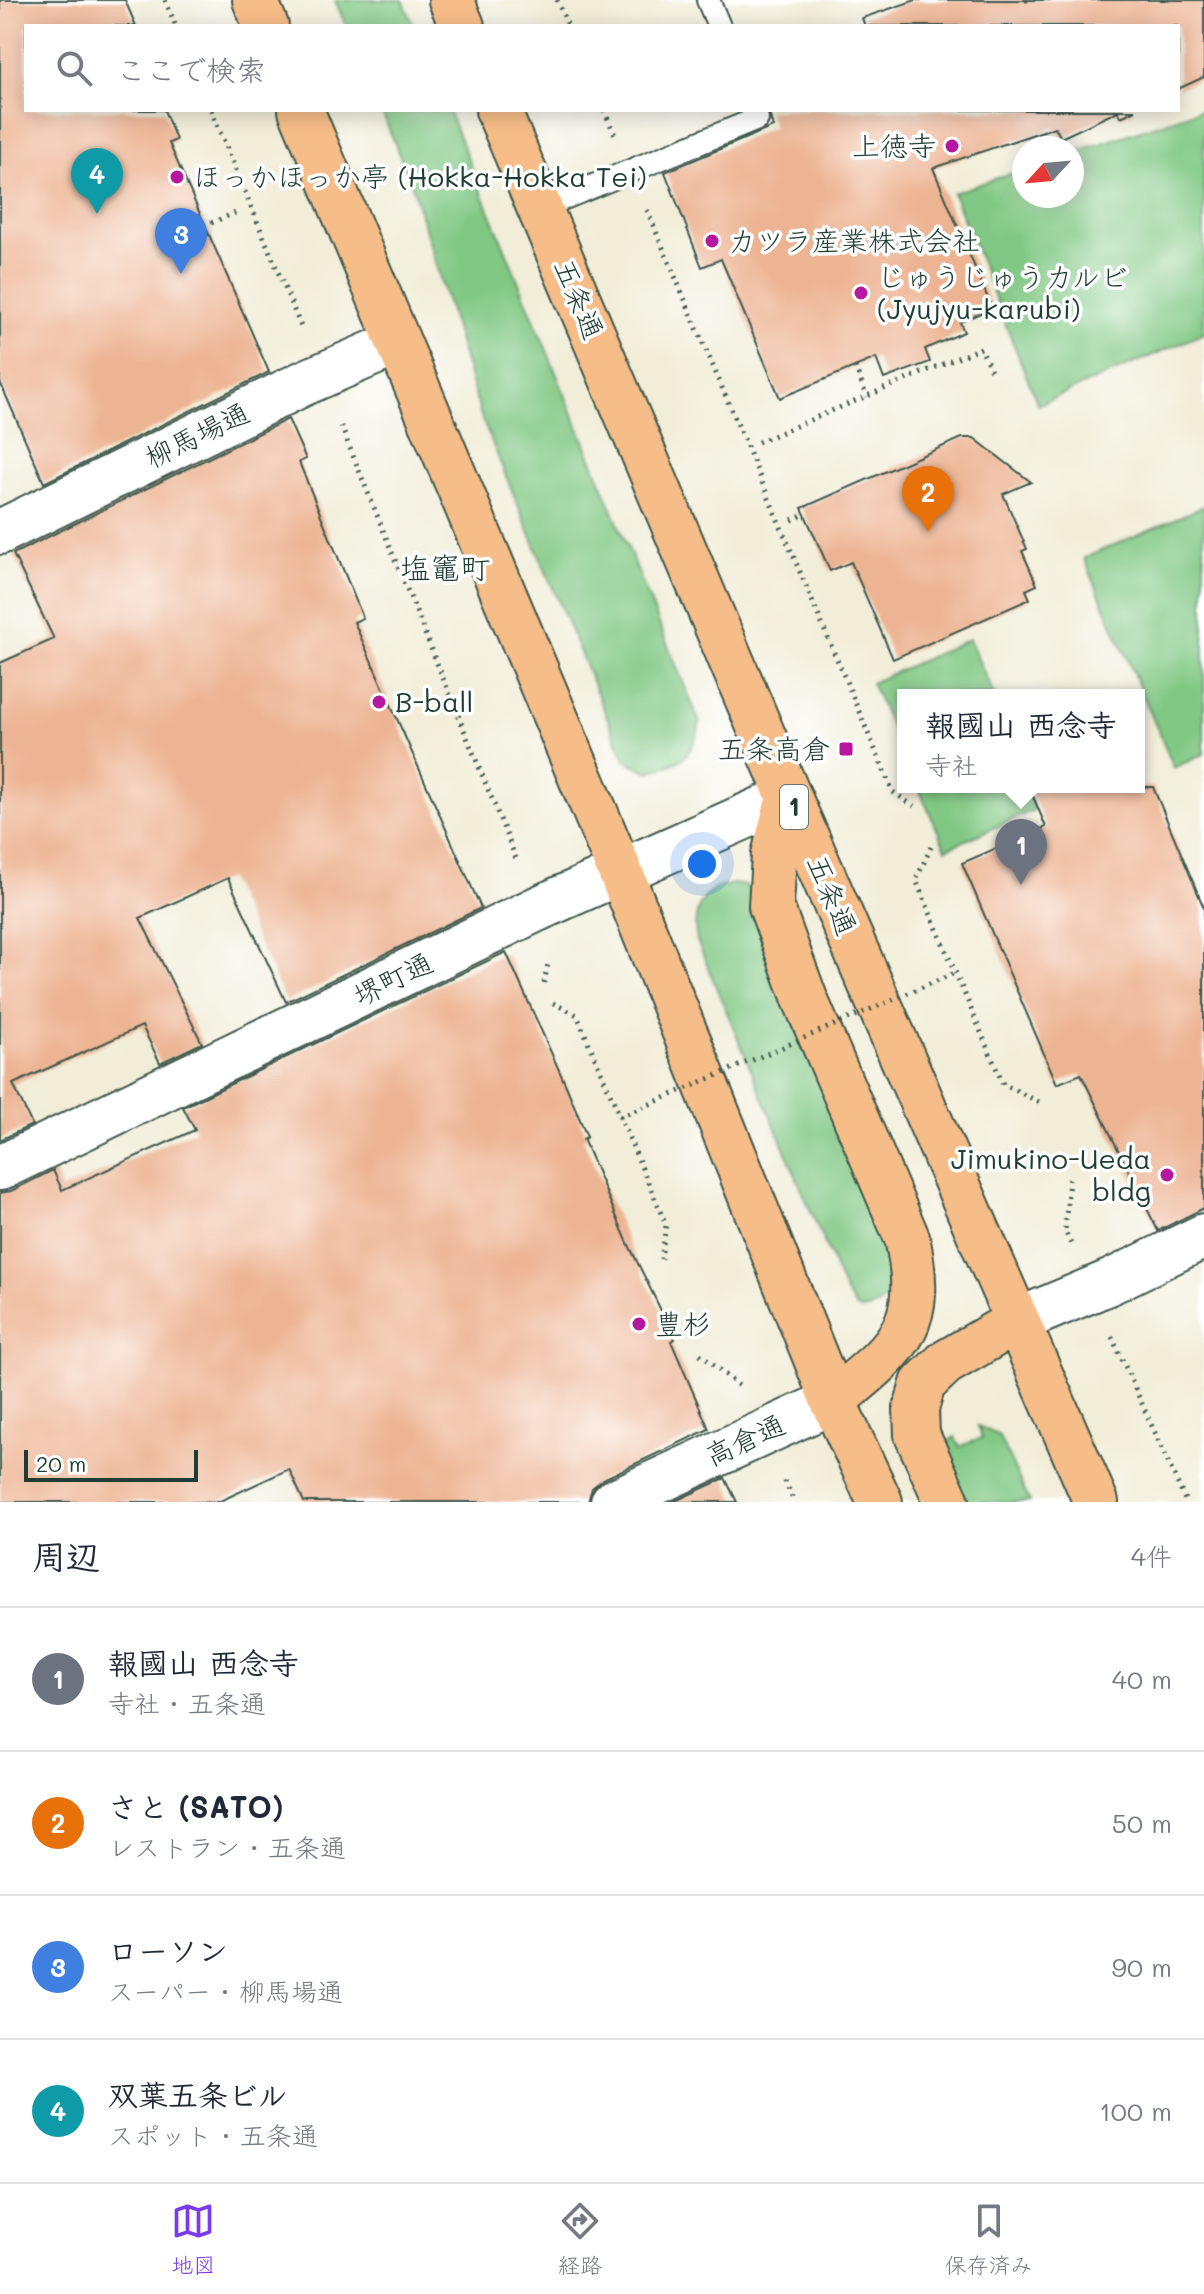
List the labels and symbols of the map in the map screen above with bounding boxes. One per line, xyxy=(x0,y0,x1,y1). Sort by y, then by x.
place label: 上徳寺 xyxy=(852,127,936,163)
north arrow xyxy=(1012,136,1084,208)
marker: 上徳寺 xyxy=(943,137,961,155)
pin: 4 xyxy=(71,148,123,214)
place label: ほっかほっか亭 (Hokka-Hokka Tei) xyxy=(193,158,647,194)
marker: ほっかほっか亭 (Hokka-Hokka Tei) xyxy=(168,168,186,186)
pin: 3 xyxy=(155,208,207,274)
place label: カツラ産業株式会社 xyxy=(728,222,980,258)
marker: カツラ産業株式会社 xyxy=(703,232,721,250)
street label: 五条通 xyxy=(547,253,613,344)
place label: じゅうじゅうカルビ (Jyujyu-karubi) xyxy=(877,258,1128,326)
marker: じゅうじゅうカルビ (Jyujyu-karubi) xyxy=(852,284,870,302)
street label: 柳馬場通 xyxy=(138,393,255,475)
pin: 2 xyxy=(902,466,954,532)
district label: 塩竈町 xyxy=(400,547,490,587)
place label: B-ball xyxy=(395,683,474,719)
marker: B-ball xyxy=(370,693,388,711)
place label: 五条高倉 xyxy=(718,730,830,766)
marker: 五条高倉 xyxy=(837,740,855,758)
road number: 1 xyxy=(780,785,808,829)
pin: 1 xyxy=(995,819,1047,885)
your location xyxy=(682,844,722,884)
street label: 五条通 xyxy=(800,849,866,940)
street label: 堺町通 xyxy=(347,944,438,1013)
place label: Jimukino-Ueda bldg xyxy=(951,1140,1151,1208)
marker: Jimukino-Ueda bldg xyxy=(1158,1166,1176,1184)
place label: 豊杉 xyxy=(655,1305,711,1341)
marker: 豊杉 xyxy=(630,1315,648,1333)
street label: 高倉通 xyxy=(699,1405,790,1473)
scale bar xyxy=(24,1446,198,1482)

